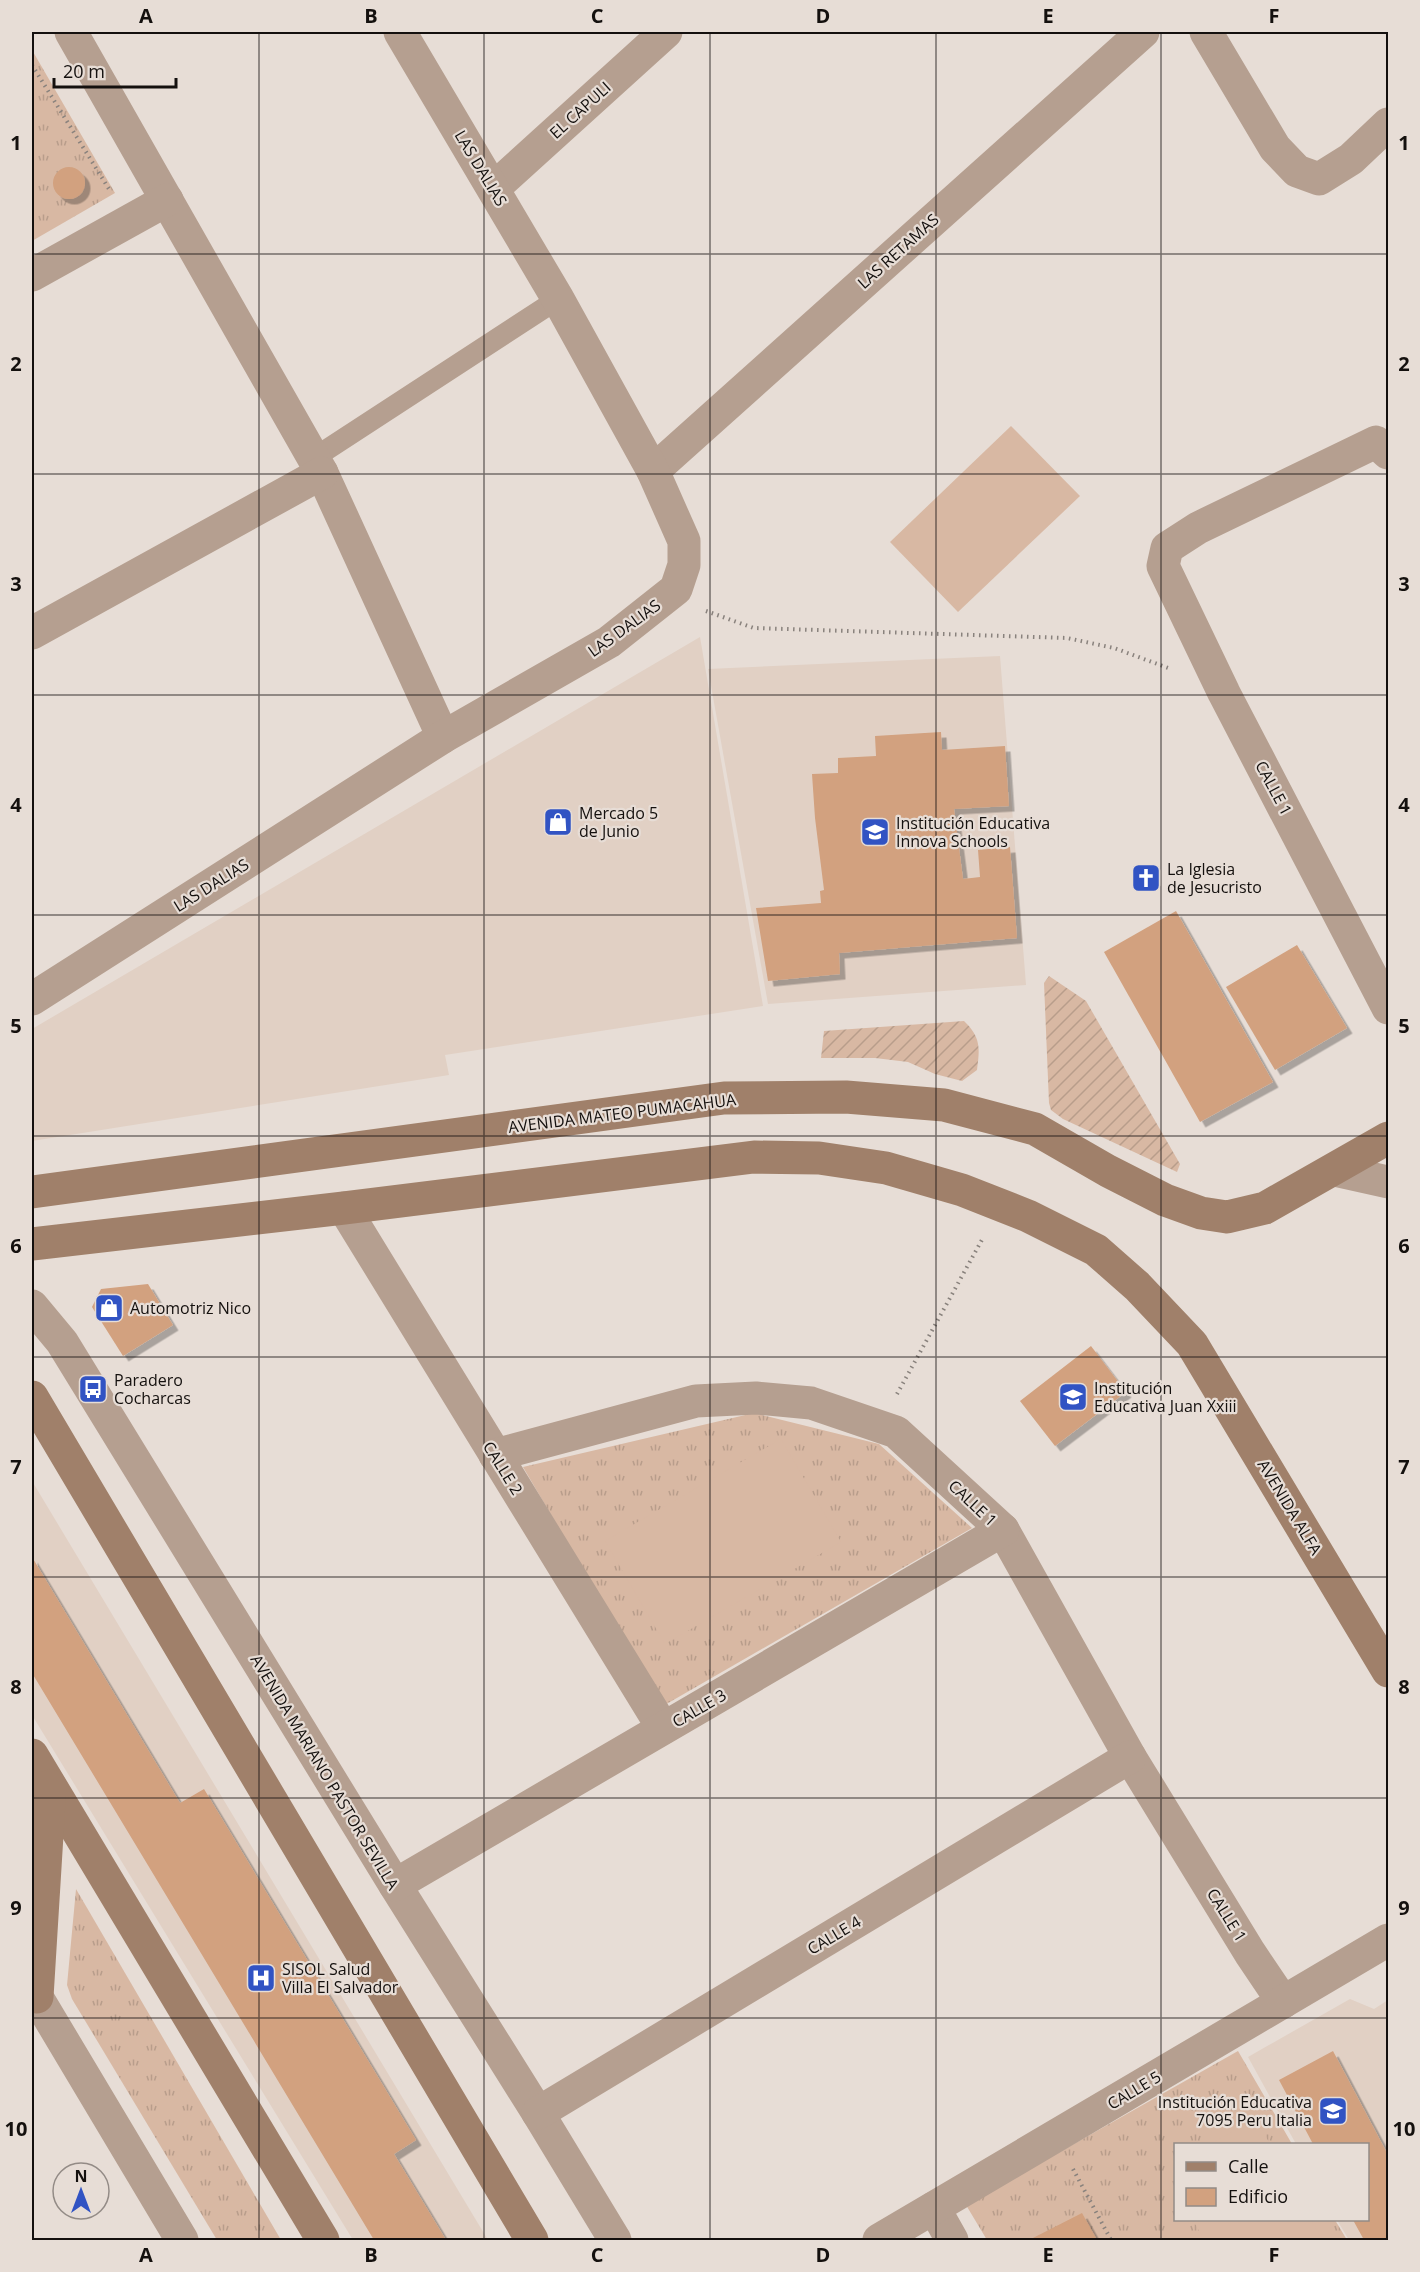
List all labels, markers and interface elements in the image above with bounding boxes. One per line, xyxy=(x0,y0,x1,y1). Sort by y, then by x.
text: A xyxy=(139,2,153,29)
text: B xyxy=(364,2,378,29)
text: C xyxy=(591,2,604,29)
text: D xyxy=(816,2,830,29)
text: E xyxy=(1042,2,1054,29)
text: F xyxy=(1269,2,1279,29)
scale bar xyxy=(54,51,176,89)
text: 20 m xyxy=(63,59,105,83)
street label: EL CAPULI xyxy=(545,76,615,144)
street label: LAS DALIAS xyxy=(450,126,512,210)
text: 1 xyxy=(10,129,22,156)
text: 1 xyxy=(1398,129,1410,156)
street label: LAS RETAMAS xyxy=(853,208,944,293)
text: 2 xyxy=(10,350,22,377)
text: 2 xyxy=(1398,350,1410,377)
text: 3 xyxy=(10,570,22,597)
text: 3 xyxy=(1398,570,1410,597)
street label: LAS DALIAS xyxy=(583,594,665,662)
street label: CALLE 1 xyxy=(1250,757,1298,819)
text: 4 xyxy=(10,791,22,818)
text: 4 xyxy=(1398,791,1410,818)
place label: Mercado 5 de Junio xyxy=(579,802,658,842)
shop icon: Mercado 5 de Junio xyxy=(542,806,574,838)
place label: Institución Educativa Innova Schools xyxy=(896,812,1050,852)
school or university icon: Institución Educativa Innova Schools xyxy=(859,816,891,848)
street label: LAS DALIAS xyxy=(169,853,253,917)
place label: La Iglesia de Jesucristo xyxy=(1167,858,1262,898)
church icon: La Iglesia de Jesucristo xyxy=(1130,862,1162,894)
text: 5 xyxy=(10,1012,22,1039)
text: 5 xyxy=(1398,1012,1410,1039)
street label: AVENIDA MATEO PUMACAHUA xyxy=(507,1088,738,1138)
text: 6 xyxy=(10,1232,22,1259)
text: 6 xyxy=(1398,1232,1410,1259)
shop icon: Automotriz Nico xyxy=(93,1292,125,1324)
place label: Automotriz Nico xyxy=(130,1297,251,1319)
place label: Paradero Cocharcas xyxy=(114,1369,191,1409)
bus stop icon: Paradero Cocharcas xyxy=(77,1373,109,1405)
place label: Institución Educativa Juan Xxiii xyxy=(1094,1377,1237,1417)
school or university icon: Institución Educativa Juan Xxiii xyxy=(1057,1381,1089,1413)
street label: CALLE 2 xyxy=(478,1437,528,1499)
text: 7 xyxy=(10,1453,22,1480)
text: 7 xyxy=(1398,1453,1410,1480)
street label: AVENIDA ALFA xyxy=(1253,1455,1328,1560)
street label: CALLE 1 xyxy=(944,1475,1002,1531)
street label: AVENIDA MARIANO PASTOR SEVILLA xyxy=(246,1650,405,1895)
text: 8 xyxy=(10,1673,22,1700)
text: 8 xyxy=(1398,1673,1410,1700)
street label: CALLE 3 xyxy=(668,1684,730,1732)
street label: CALLE 1 xyxy=(1202,1884,1252,1946)
text: 9 xyxy=(10,1894,22,1921)
text: 9 xyxy=(1398,1894,1410,1921)
street label: CALLE 4 xyxy=(803,1910,865,1960)
place label: SISOL Salud Villa El Salvador xyxy=(282,1958,399,1998)
hospital icon: SISOL Salud Villa El Salvador xyxy=(245,1962,277,1994)
street label: CALLE 5 xyxy=(1103,2065,1165,2115)
place label: Institución Educativa 7095 Peru Italia xyxy=(1158,2091,1312,2131)
school or university icon: Institución Educativa 7095 Peru Italia xyxy=(1317,2095,1349,2127)
text: 10 xyxy=(5,2115,27,2142)
text: 10 xyxy=(1393,2115,1415,2142)
legend xyxy=(1174,2143,1369,2221)
text: Calle xyxy=(1228,2154,1269,2178)
north arrow xyxy=(51,2161,111,2221)
text: N xyxy=(74,2165,88,2187)
text: Edificio xyxy=(1228,2184,1288,2208)
text: A xyxy=(139,2241,153,2268)
text: B xyxy=(364,2241,378,2268)
text: C xyxy=(591,2241,604,2268)
text: D xyxy=(816,2241,830,2268)
text: E xyxy=(1042,2241,1054,2268)
text: F xyxy=(1269,2241,1279,2268)

